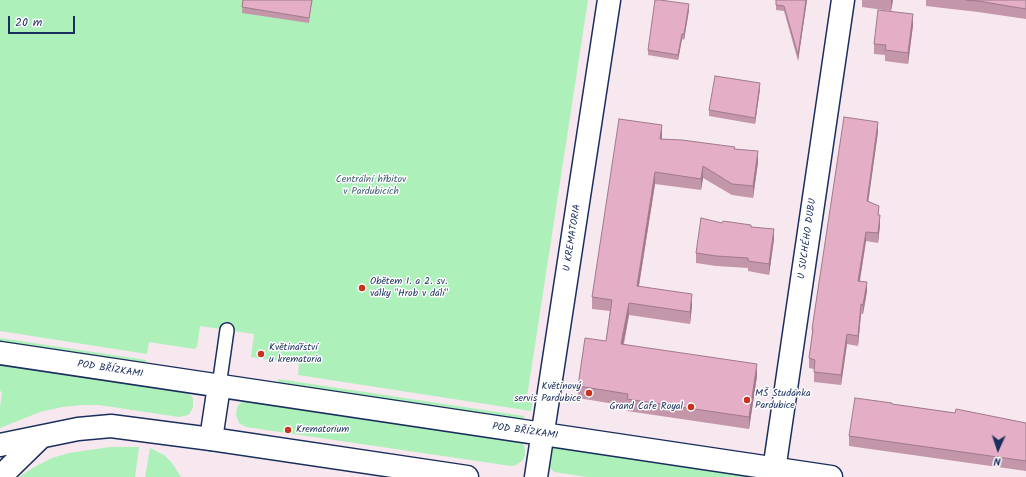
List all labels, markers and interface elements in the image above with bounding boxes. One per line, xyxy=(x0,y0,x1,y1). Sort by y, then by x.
scale bar xyxy=(10,8,77,34)
text: 20 m xyxy=(15,13,42,32)
park label: Centrální hřbitov v Pardubicích xyxy=(336,174,406,198)
street label: U SUCHÉHO DUBU xyxy=(796,198,820,280)
street label: U KREMATORIA xyxy=(562,203,584,273)
place label: Obětem 1. a 2. sv. války "Hrob v dáli" xyxy=(370,276,448,300)
marker: Obětem 1. a 2. sv. války "Hrob v dáli" xyxy=(357,283,367,293)
place label: Květinářství u krematoria xyxy=(269,342,322,366)
marker: Květinářství u krematoria xyxy=(256,349,266,359)
street label: POD BŘÍZKAMI xyxy=(76,359,144,381)
place label: Květinový servis Pardubice xyxy=(514,381,581,404)
marker: Květinový servis Pardubice xyxy=(584,388,594,398)
place label: MŠ Studánka Pardubice xyxy=(755,388,811,412)
marker: MŠ Studánka Pardubice xyxy=(742,395,752,405)
place label: Grand Cafe Royal xyxy=(609,401,683,413)
marker: Grand Cafe Royal xyxy=(686,402,696,412)
street label: POD BŘÍZKAMI xyxy=(491,421,559,443)
place label: Krematorium xyxy=(296,424,349,436)
marker: Krematorium xyxy=(283,425,293,435)
north arrow xyxy=(978,429,1018,469)
text: N xyxy=(993,452,1001,470)

